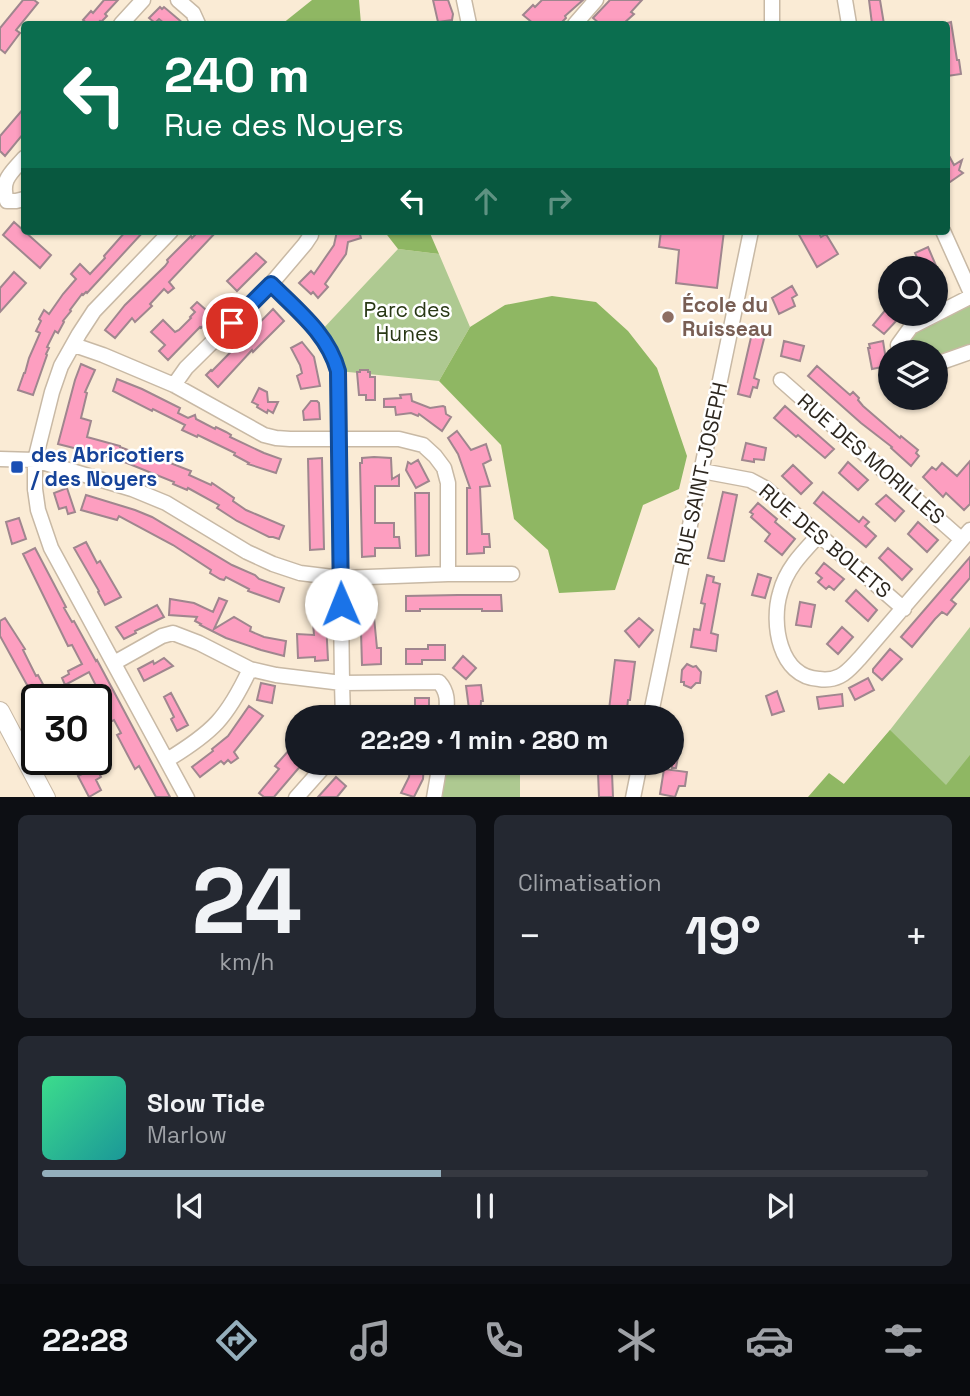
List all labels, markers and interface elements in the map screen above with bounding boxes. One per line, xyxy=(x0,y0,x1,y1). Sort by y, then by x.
text: 240 m xyxy=(164,44,310,106)
icon: left xyxy=(49,49,140,140)
text: Rue des Noyers xyxy=(164,105,404,145)
icon: left xyxy=(394,182,432,220)
icon: ahead xyxy=(467,182,505,220)
icon: right xyxy=(540,182,578,220)
map controls xyxy=(878,256,948,410)
button: search xyxy=(878,256,948,326)
place label: École du Ruisseau xyxy=(682,291,773,342)
pin xyxy=(202,293,262,353)
park label: Parc des Hunes xyxy=(364,296,450,347)
icon: arrive xyxy=(213,304,251,342)
marker: École du Ruisseau xyxy=(660,309,676,325)
button: layers xyxy=(878,340,948,410)
street label: RUE SAINT-JOSEPH xyxy=(668,380,733,568)
street label: RUE DES MORILLES xyxy=(792,387,951,530)
place label: des Abricotiers / des Noyers xyxy=(30,441,184,492)
marker: des Abricotiers / des Noyers xyxy=(9,459,25,475)
street label: RUE DES BOLETS xyxy=(754,477,897,604)
position arrow xyxy=(304,567,378,641)
speed limit sign: 30 xyxy=(21,684,112,775)
text: 22:29 · 1 min · 280 m xyxy=(361,723,609,757)
text: 24 xyxy=(192,843,302,960)
text: Climatisation xyxy=(518,868,662,898)
text: 19° xyxy=(685,903,761,969)
text: − xyxy=(518,912,542,960)
text: + xyxy=(904,912,928,960)
text: km/h xyxy=(220,947,274,977)
text: Slow Tide xyxy=(147,1086,265,1120)
text: Marlow xyxy=(147,1120,227,1150)
icon: previous xyxy=(171,1187,209,1225)
icon: pause xyxy=(466,1187,504,1225)
icon: next xyxy=(761,1187,799,1225)
icon: directions xyxy=(212,1316,261,1365)
icon: music xyxy=(346,1316,395,1365)
icon: phone xyxy=(479,1316,528,1365)
icon: climate xyxy=(612,1316,661,1365)
icon: car xyxy=(745,1316,794,1365)
icon: filters xyxy=(879,1316,928,1365)
text: 22:28 xyxy=(42,1320,128,1360)

